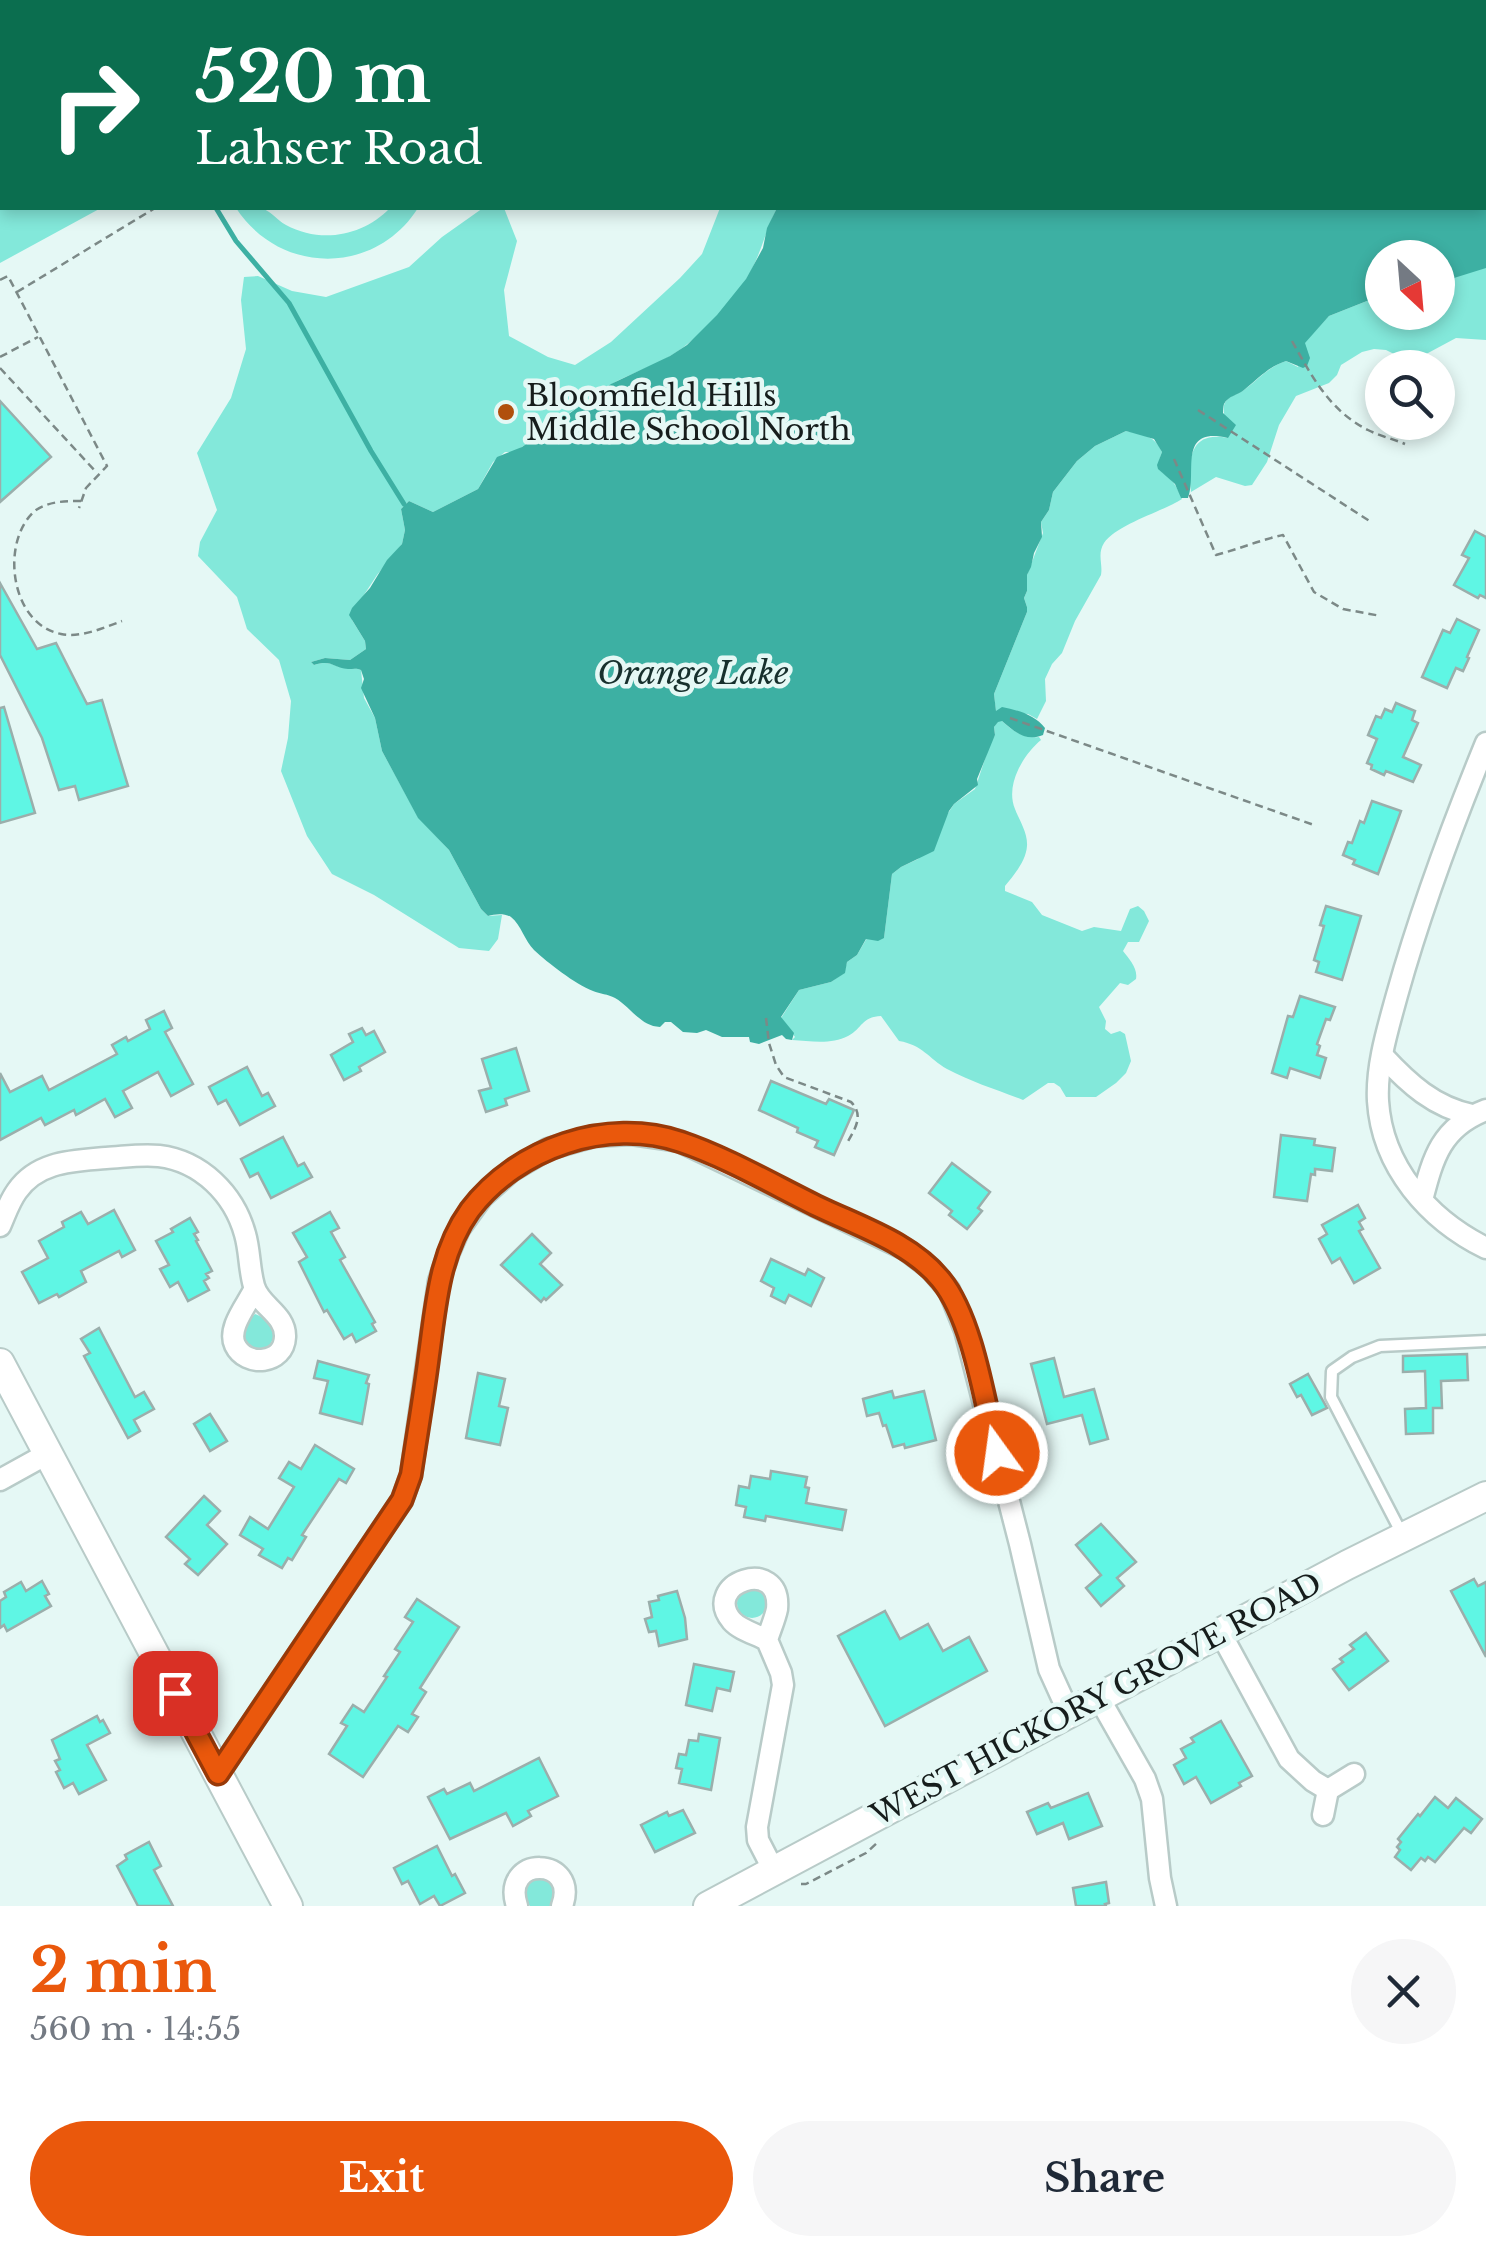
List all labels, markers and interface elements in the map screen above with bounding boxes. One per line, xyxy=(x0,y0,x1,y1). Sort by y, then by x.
text: 520 m xyxy=(195,34,431,121)
icon: right xyxy=(30,40,160,170)
text: Lahser Road xyxy=(195,120,483,176)
north arrow xyxy=(1365,240,1455,330)
map controls xyxy=(1365,240,1455,440)
button: search xyxy=(1365,350,1455,440)
place label: Bloomfield Hills Middle School North xyxy=(526,377,851,448)
marker: Bloomfield Hills Middle School North xyxy=(495,401,517,423)
water label: Orange Lake xyxy=(597,653,789,693)
position arrow xyxy=(945,1401,1049,1505)
street label: WEST HICKORY GROVE ROAD xyxy=(864,1564,1328,1834)
pin xyxy=(133,1651,218,1736)
icon: arrive xyxy=(148,1666,203,1721)
text: 2 min xyxy=(30,1934,217,2008)
button: close xyxy=(1351,1939,1456,2044)
text: 560 m · 14:55 xyxy=(30,2009,241,2049)
button: Exit xyxy=(30,2121,733,2236)
button: Share xyxy=(753,2121,1456,2236)

